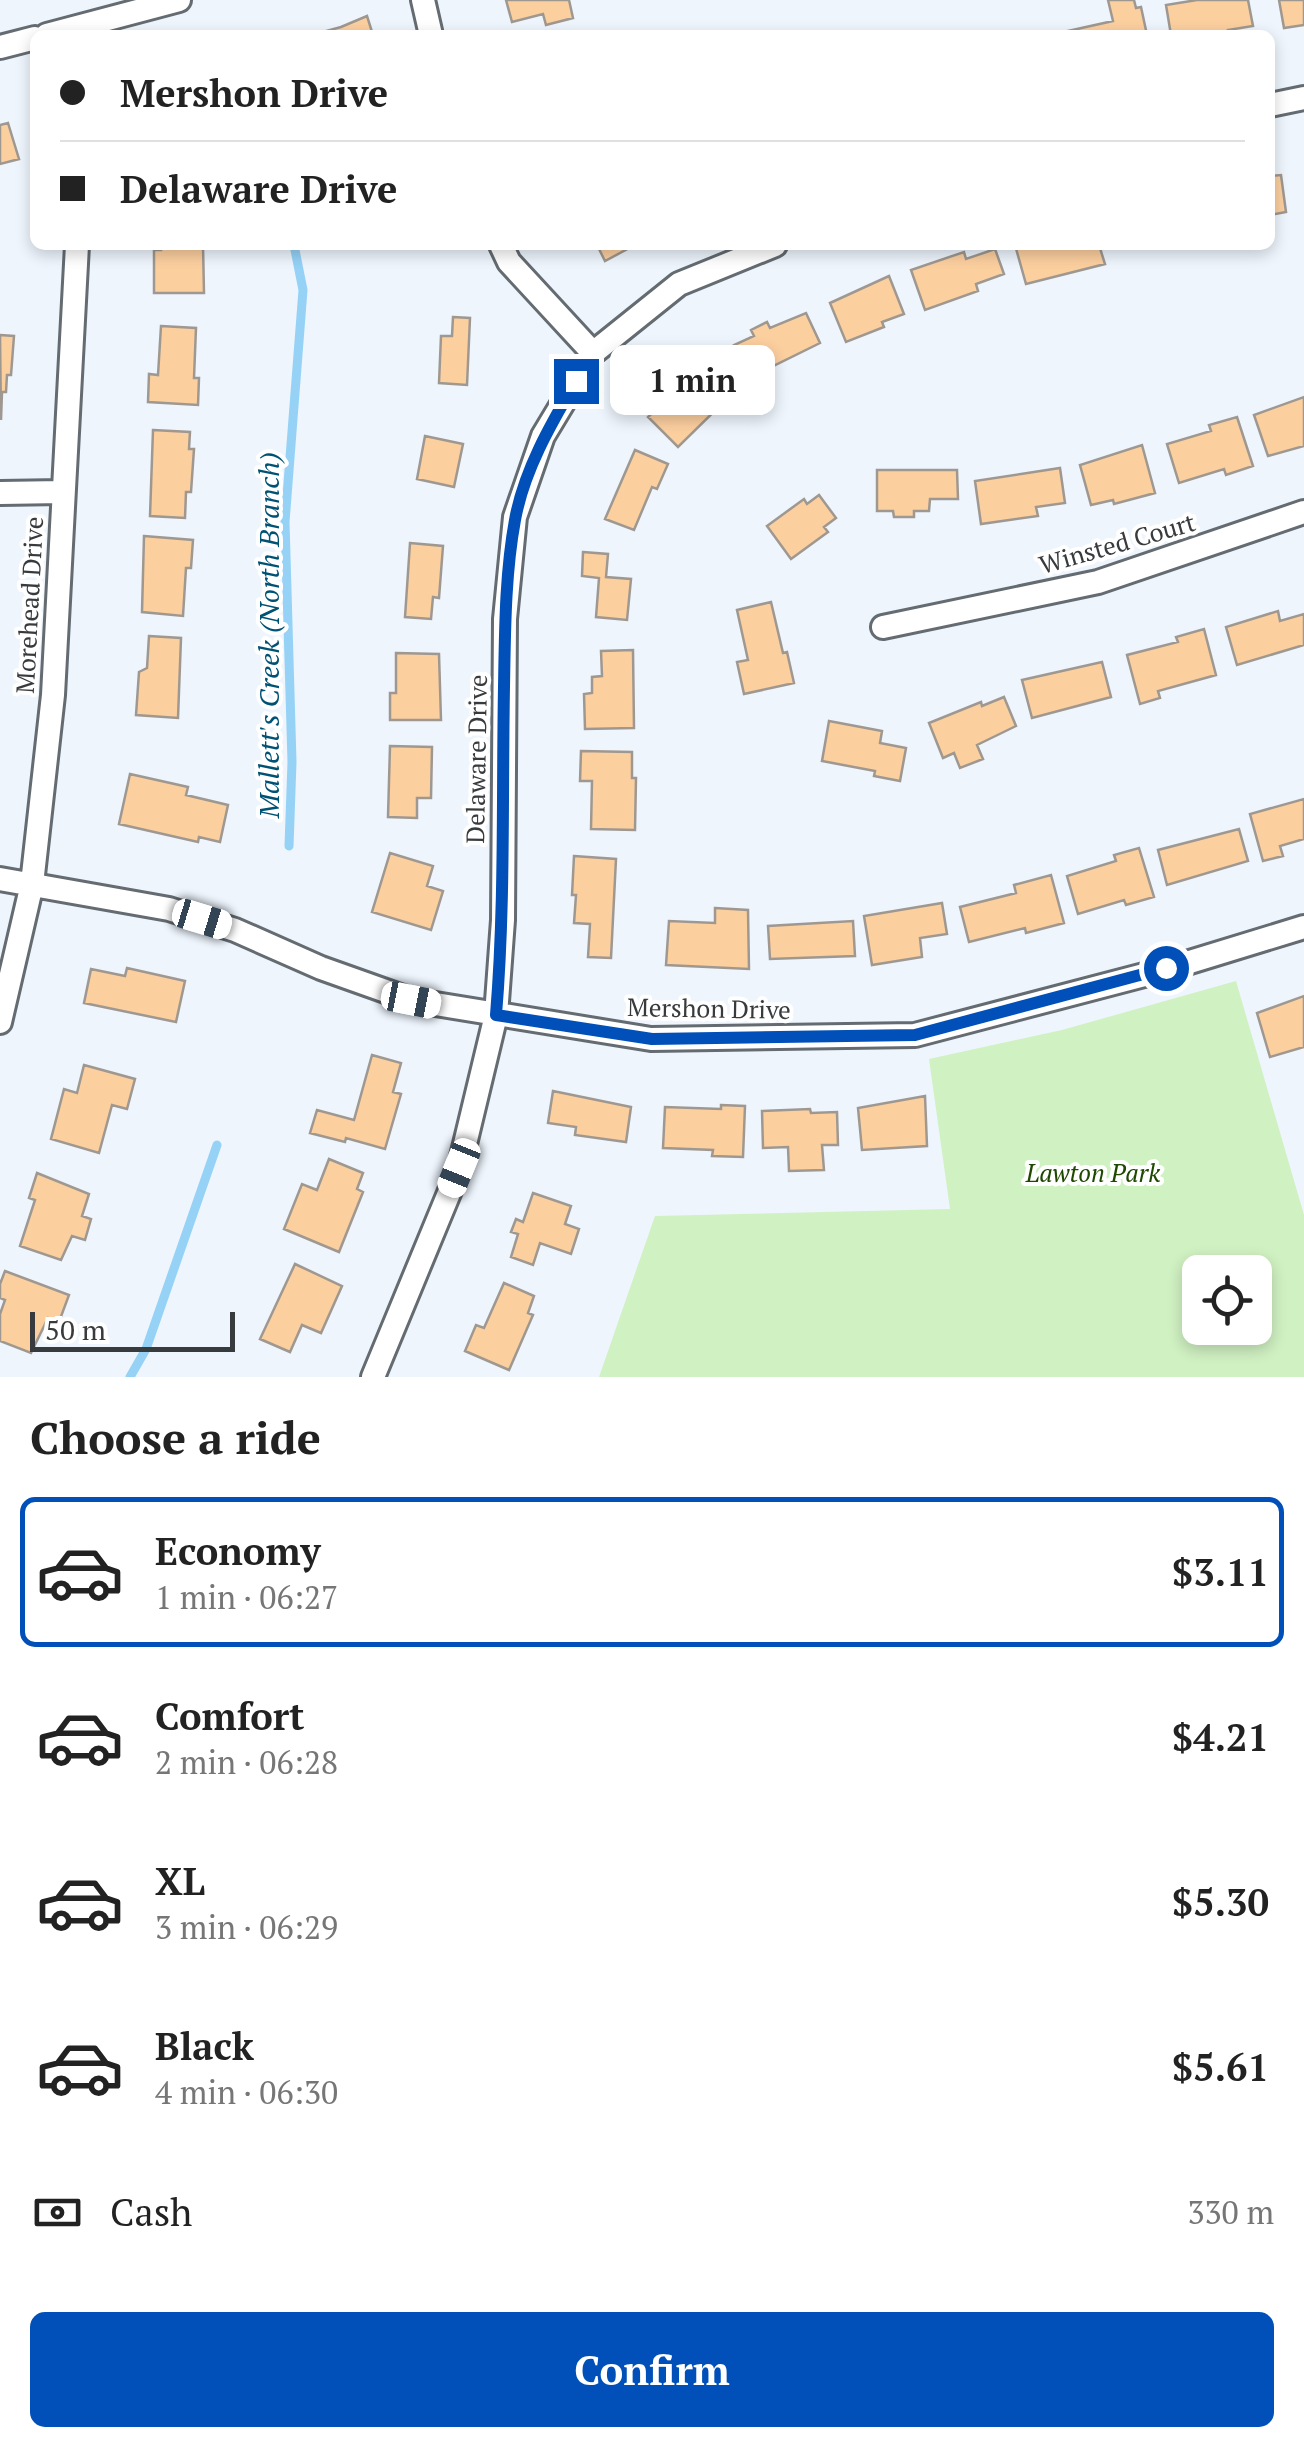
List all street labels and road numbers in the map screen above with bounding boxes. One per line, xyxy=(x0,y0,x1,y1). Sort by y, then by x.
street label: Winsted Court xyxy=(1035,505,1199,581)
street label: Morehead Drive xyxy=(8,516,50,694)
street label: Delaware Drive xyxy=(458,674,494,844)
street label: Mershon Drive xyxy=(627,990,791,1026)

